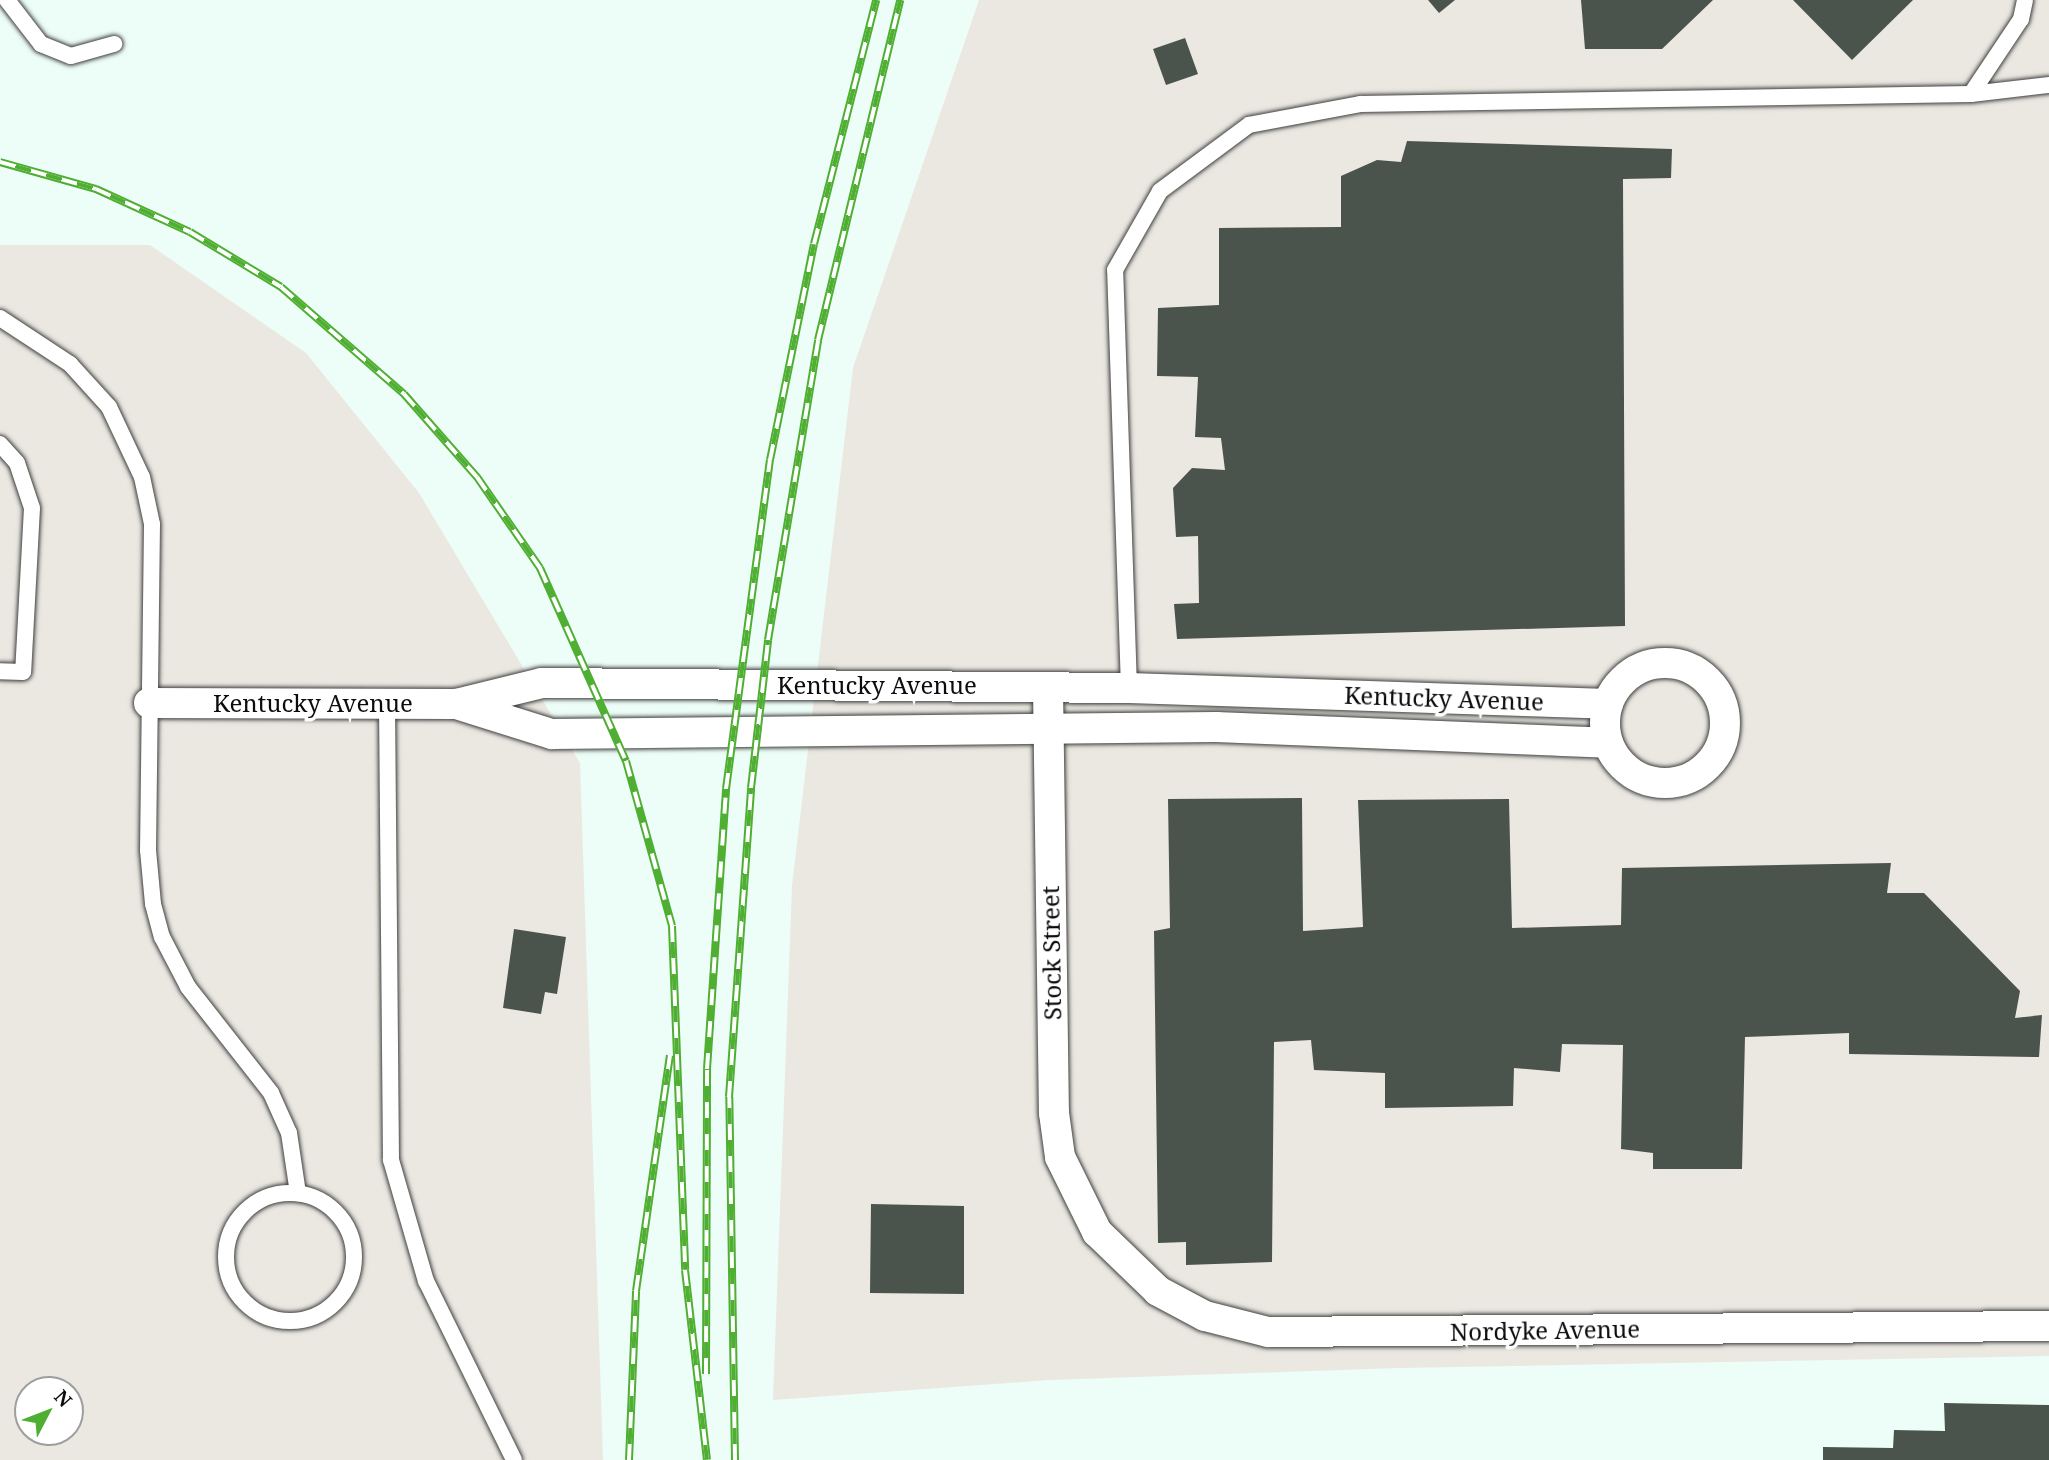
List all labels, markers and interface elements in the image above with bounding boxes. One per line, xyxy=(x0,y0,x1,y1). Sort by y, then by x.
street label: Kentucky Avenue xyxy=(777,671,977,699)
street label: Kentucky Avenue xyxy=(1344,680,1544,716)
street label: Kentucky Avenue xyxy=(213,689,413,717)
street label: Stock Street xyxy=(1035,886,1067,1020)
street label: Nordyke Avenue xyxy=(1450,1314,1640,1346)
north arrow xyxy=(14,1376,84,1446)
text: N xyxy=(48,1384,78,1413)

